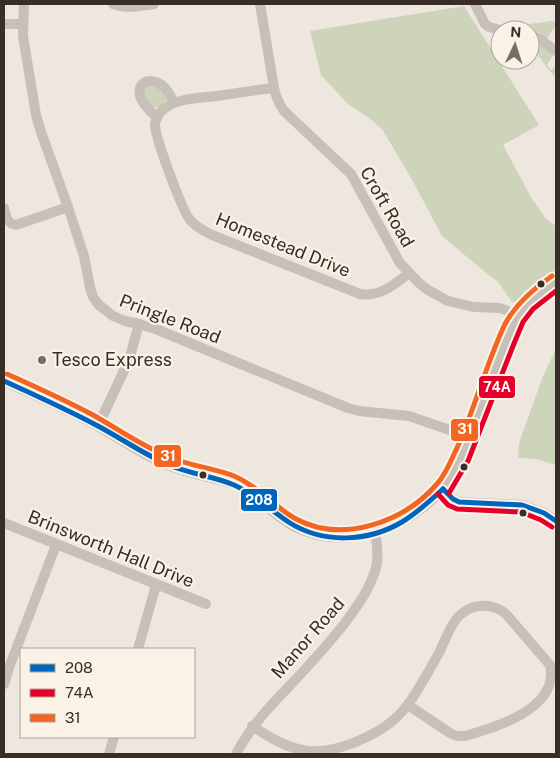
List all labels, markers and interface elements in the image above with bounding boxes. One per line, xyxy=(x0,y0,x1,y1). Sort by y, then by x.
north arrow xyxy=(490,20,540,70)
text: N xyxy=(510,24,522,40)
street label: Croft Road xyxy=(356,163,419,251)
street label: Homestead Drive xyxy=(213,208,354,281)
unlabelled marker xyxy=(536,279,546,289)
street label: Pringle Road xyxy=(117,290,224,347)
place label: Tesco Express xyxy=(52,349,172,370)
marker: Tesco Express xyxy=(36,354,48,366)
line badge: 74A xyxy=(478,375,516,399)
text: 74A xyxy=(483,379,511,395)
line badge: 31 xyxy=(450,418,479,442)
text: 31 xyxy=(457,421,473,437)
line badge: 31 xyxy=(153,444,182,468)
text: 31 xyxy=(160,448,176,464)
unlabelled marker xyxy=(459,462,469,472)
unlabelled marker xyxy=(198,470,208,480)
line badge: 208 xyxy=(240,488,278,512)
text: 208 xyxy=(245,492,273,508)
street label: Brinsworth Hall Drive xyxy=(25,506,197,591)
unlabelled marker xyxy=(518,508,528,518)
street label: Manor Road xyxy=(267,593,348,682)
legend xyxy=(20,648,195,738)
text: 208 xyxy=(65,659,93,676)
text: 74A xyxy=(65,684,94,701)
text: 31 xyxy=(65,709,81,726)

